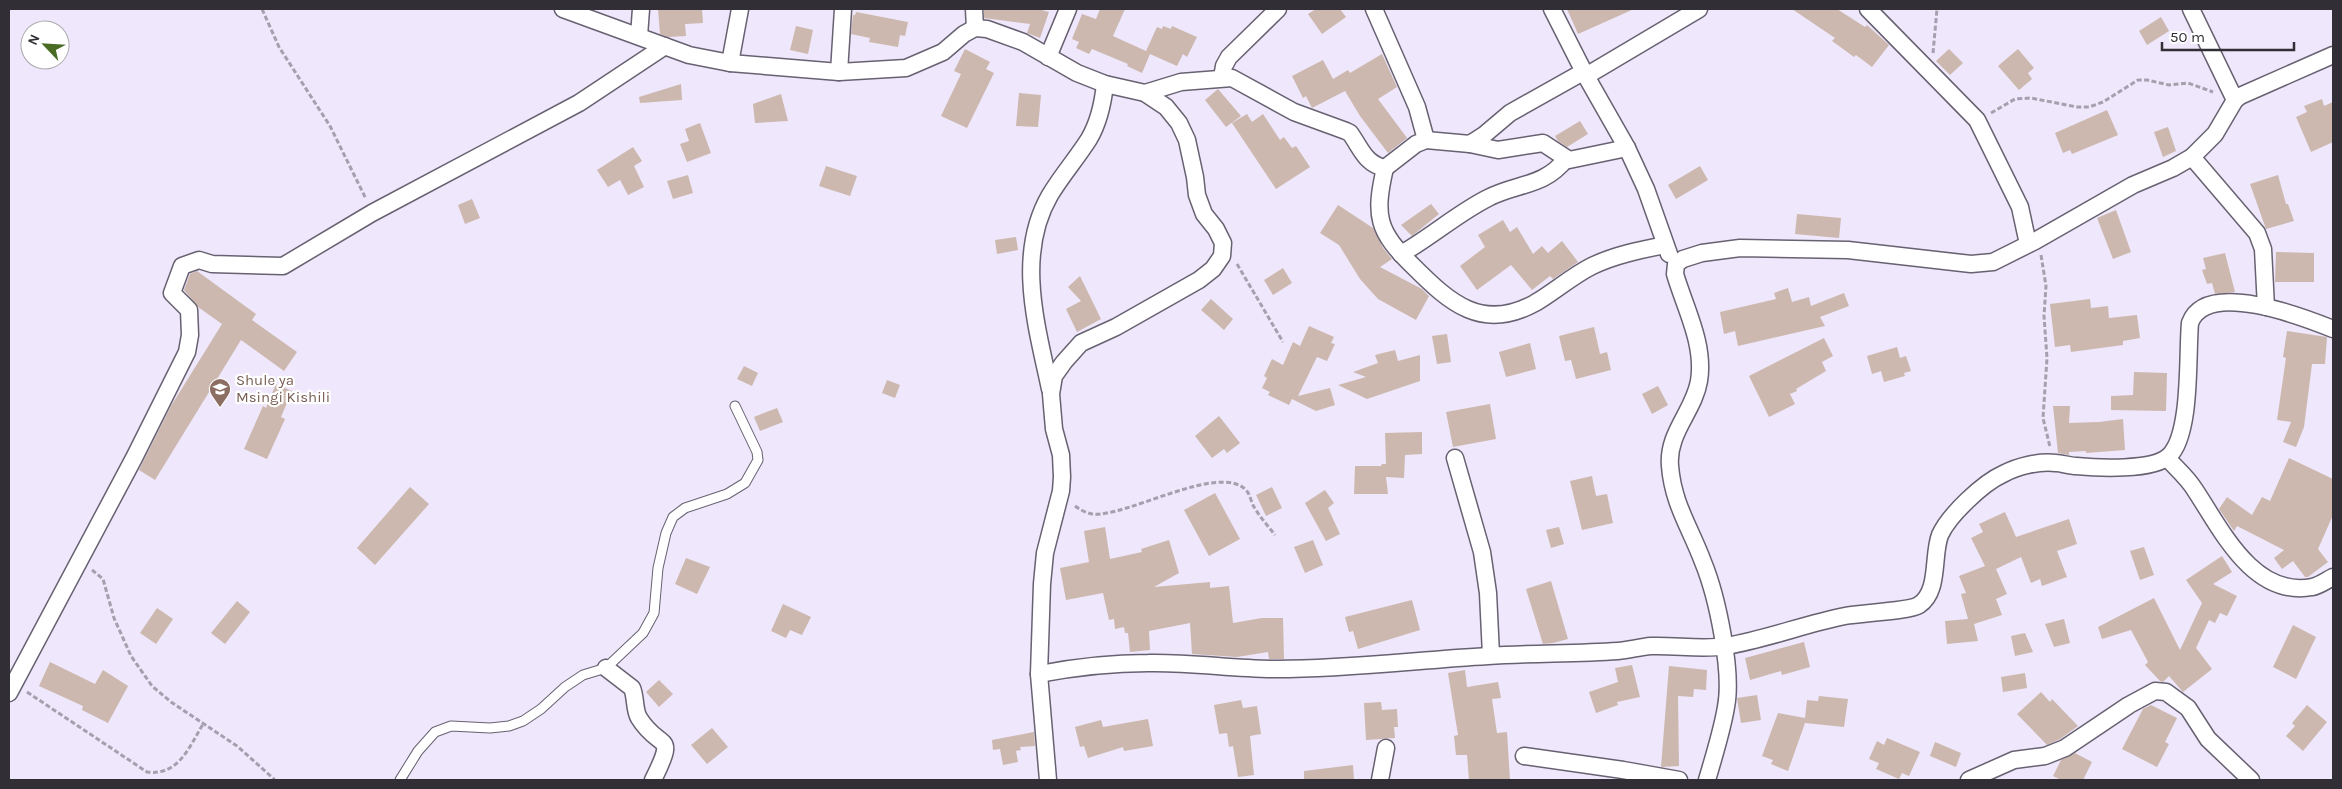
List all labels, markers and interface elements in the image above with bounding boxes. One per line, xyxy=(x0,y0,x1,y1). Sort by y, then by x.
north arrow xyxy=(20,20,70,70)
scale bar xyxy=(2162,20,2294,52)
text: 50 m xyxy=(2170,28,2205,46)
text: N xyxy=(24,32,43,48)
place label: Shule ya Msingi Kishili xyxy=(236,371,330,406)
school or university icon: Shule ya Msingi Kishili xyxy=(208,377,232,408)

